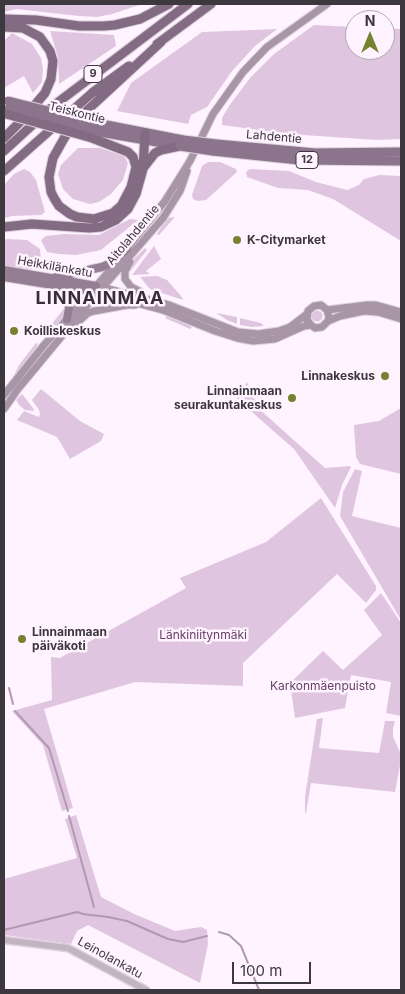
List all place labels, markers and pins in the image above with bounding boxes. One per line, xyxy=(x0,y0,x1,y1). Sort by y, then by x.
place label: K-Citymarket xyxy=(247,233,326,247)
marker: K-Citymarket xyxy=(231,234,243,246)
place label: Koilliskeskus xyxy=(24,324,101,338)
marker: Koilliskeskus xyxy=(8,325,20,337)
place label: Linnakeskus xyxy=(301,369,375,383)
marker: Linnakeskus xyxy=(379,370,391,382)
place label: Linnainmaan seurakuntakeskus xyxy=(174,384,282,412)
marker: Linnainmaan seurakuntakeskus xyxy=(286,392,298,404)
place label: Linnainmaan päiväkoti xyxy=(32,625,107,653)
marker: Linnainmaan päiväkoti xyxy=(16,633,28,645)

